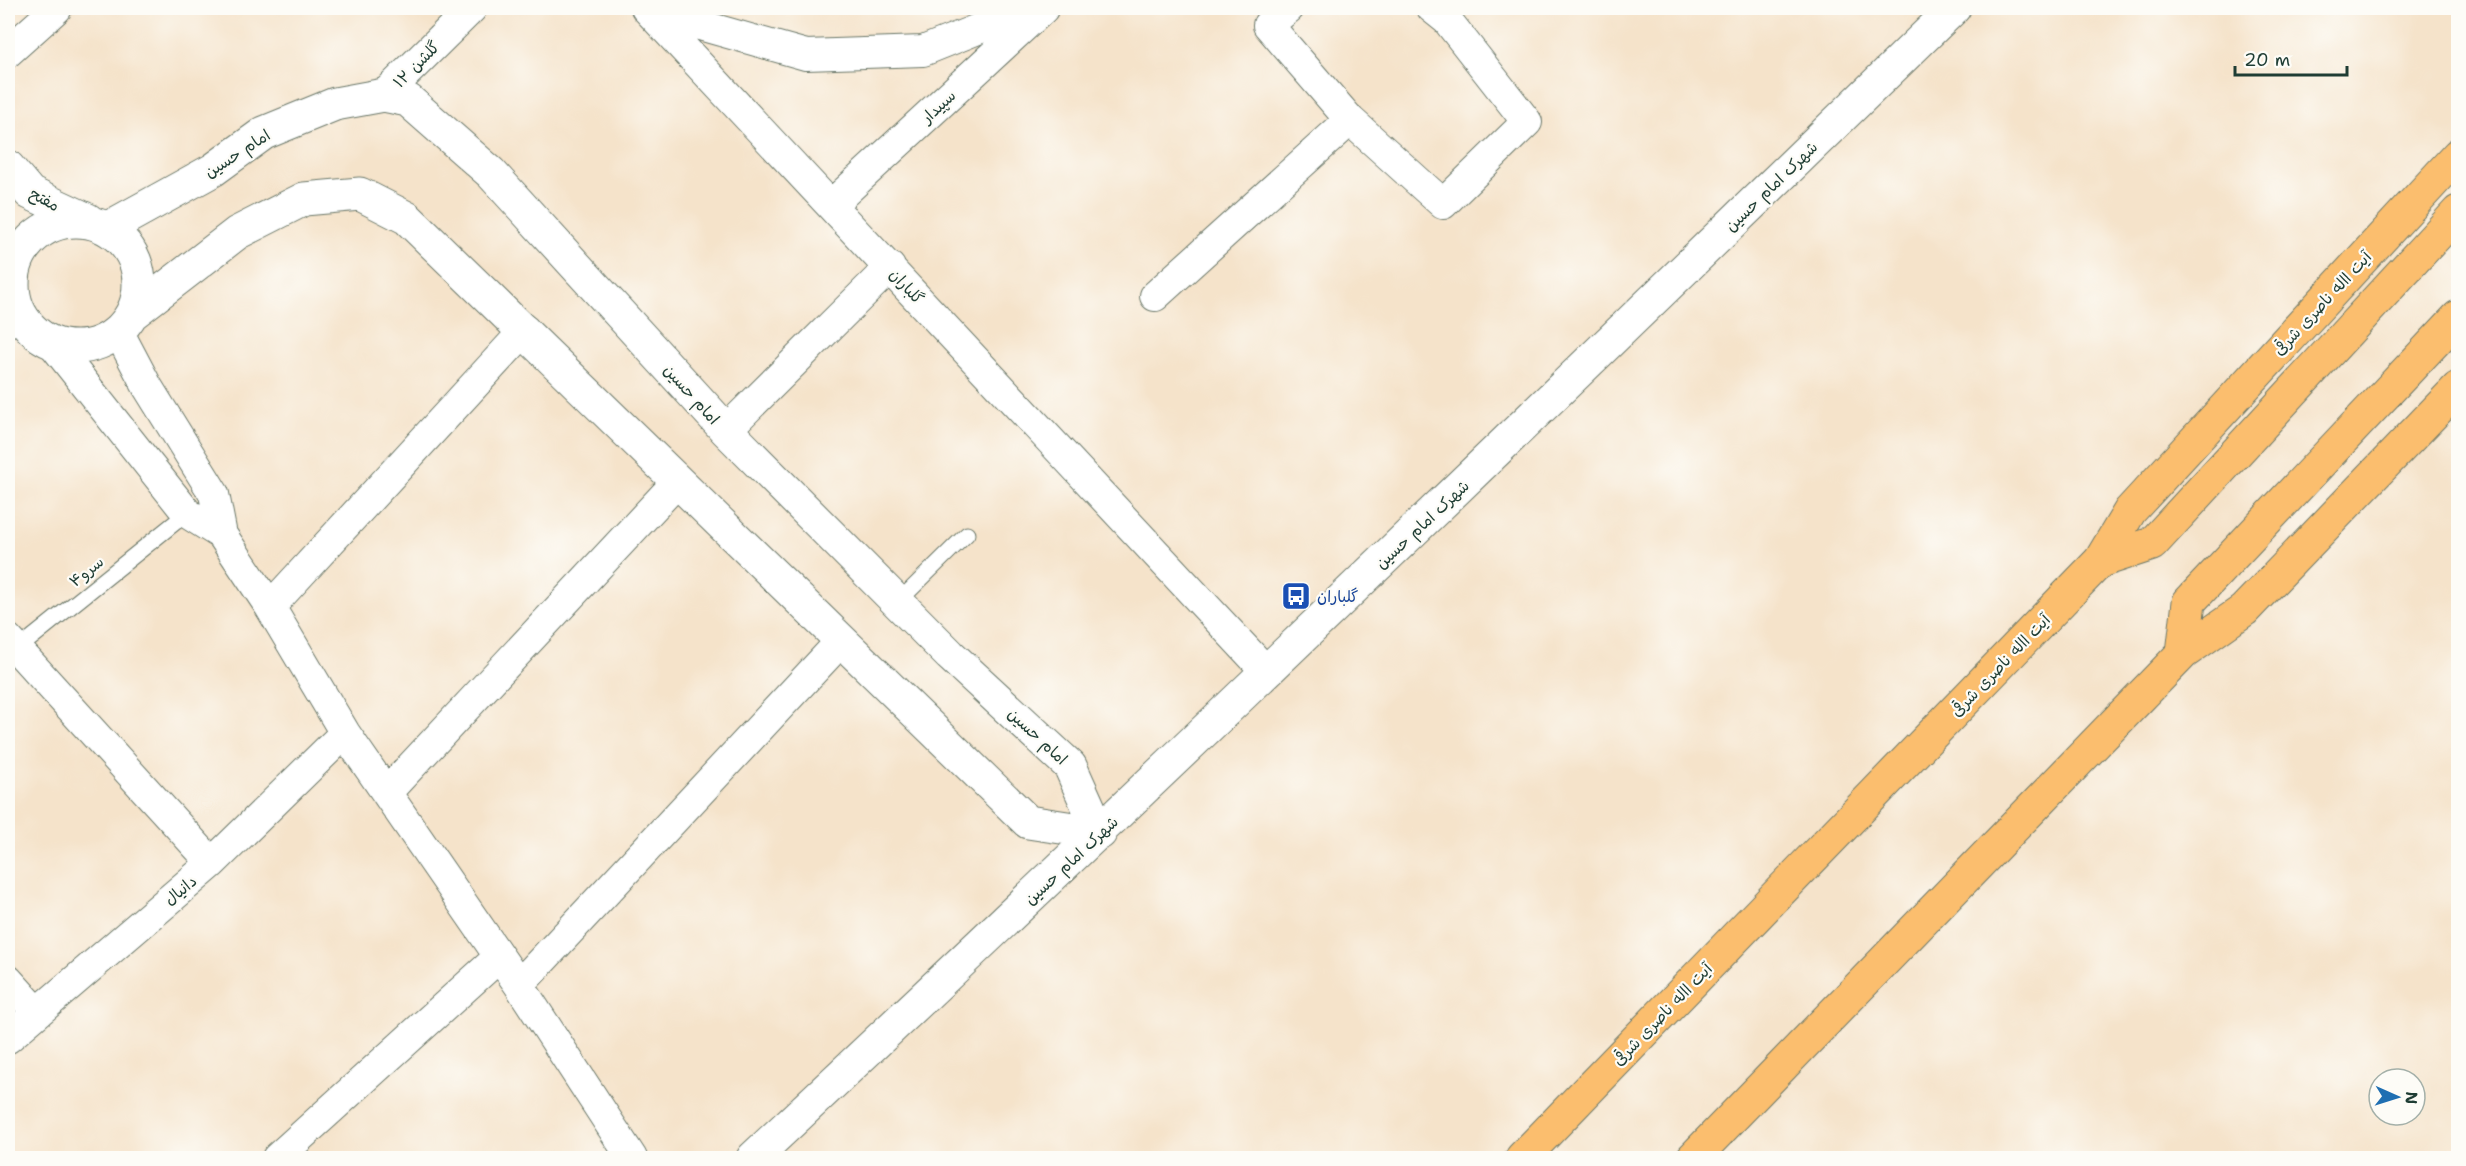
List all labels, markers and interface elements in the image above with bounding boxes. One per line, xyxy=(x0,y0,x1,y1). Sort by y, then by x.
street label: گلشن ۱۲ xyxy=(388,36,444,92)
scale bar xyxy=(2235,39,2348,77)
text: 20 m xyxy=(2244,48,2290,72)
street label: سپیدار xyxy=(915,85,960,129)
street label: امام حسین xyxy=(200,124,275,184)
street label: شهرک امام حسین xyxy=(1720,137,1824,237)
street label: مفتح xyxy=(26,183,63,216)
street label: آیت االه ناصری شرقی xyxy=(2269,246,2377,360)
street label: گلباران xyxy=(885,264,929,309)
street label: امام حسین xyxy=(657,360,724,430)
street label: شهرک امام حسین xyxy=(1371,475,1475,575)
street label: سرو۴ xyxy=(65,551,108,592)
bus stop icon: گلباران xyxy=(1280,580,1312,612)
place label: گلباران xyxy=(1317,586,1359,607)
street label: آیت االه ناصری شرقی xyxy=(1946,609,2056,721)
street label: امام حسین xyxy=(1002,703,1072,771)
street label: شهرک امام حسین xyxy=(1020,811,1124,911)
street label: دانیال xyxy=(160,871,201,910)
street label: آیت االه ناصری شرقی xyxy=(1608,958,1718,1070)
north arrow xyxy=(2367,1067,2427,1127)
text: N xyxy=(2401,1091,2422,1105)

